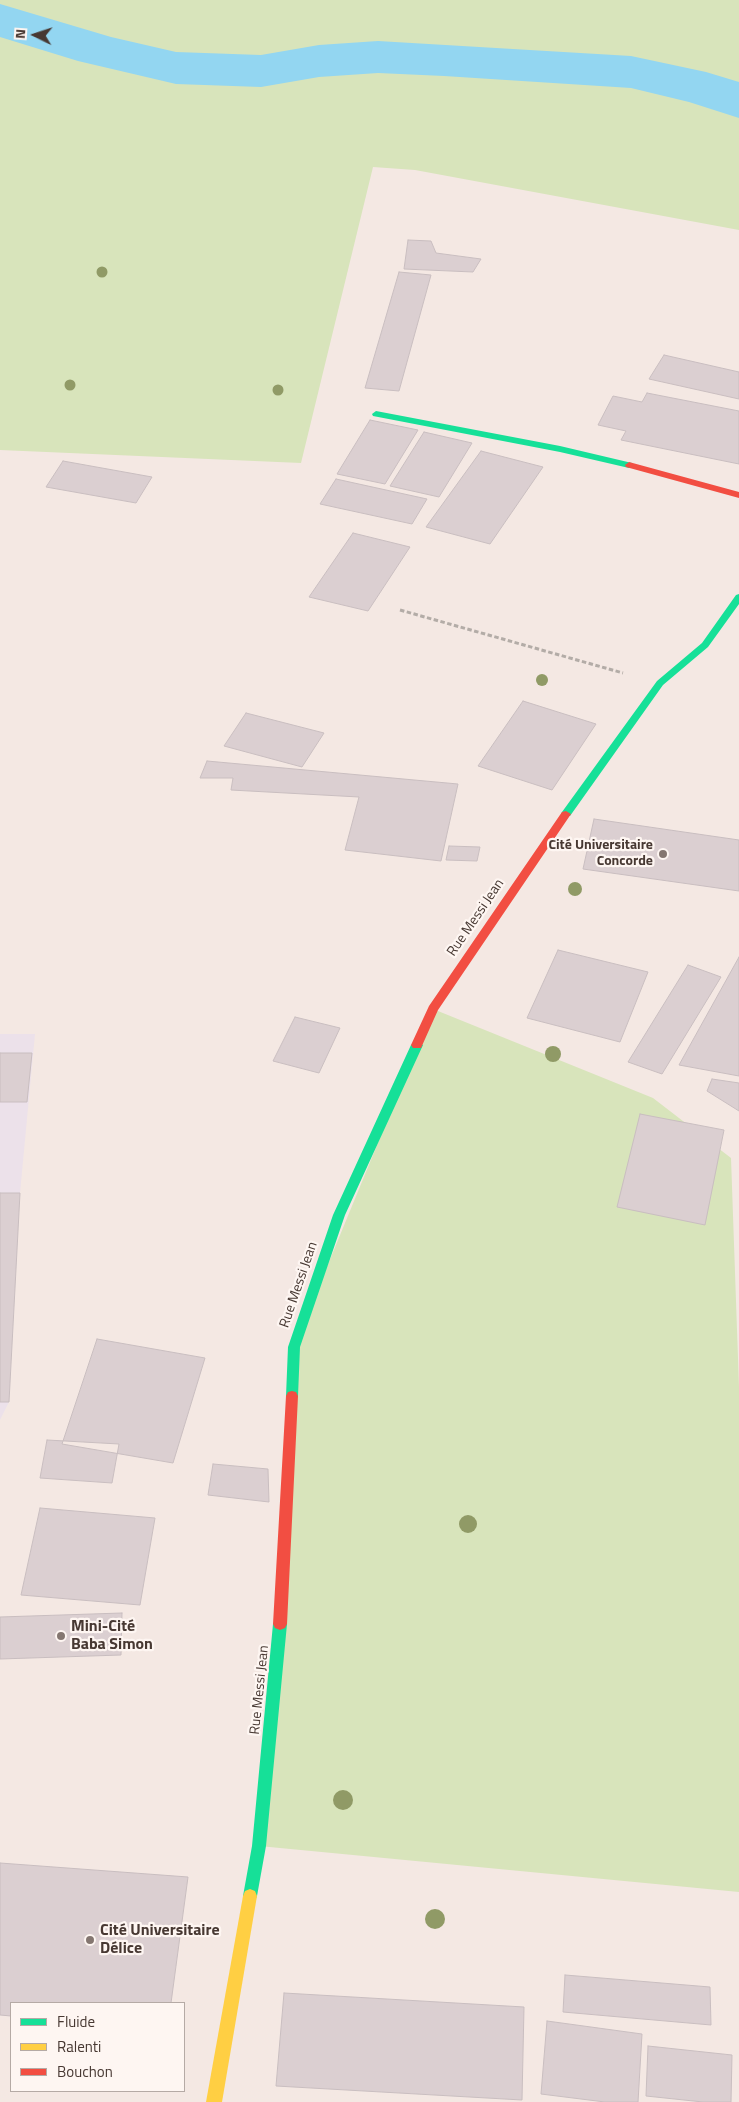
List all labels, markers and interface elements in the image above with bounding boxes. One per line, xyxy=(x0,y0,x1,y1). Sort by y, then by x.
north arrow xyxy=(10,10,60,60)
text: N xyxy=(9,28,30,39)
place label: Cité Universitaire Concorde xyxy=(548,838,653,870)
marker: Cité Universitaire Concorde xyxy=(657,848,669,860)
street label: Rue Messi Jean xyxy=(444,876,508,960)
street label: Rue Messi Jean xyxy=(276,1240,322,1330)
place label: Mini-Cité Baba Simon xyxy=(71,1617,153,1655)
marker: Mini-Cité Baba Simon xyxy=(55,1630,67,1642)
street label: Rue Messi Jean xyxy=(247,1645,273,1735)
place label: Cité Universitaire Délice xyxy=(100,1921,220,1959)
marker: Cité Universitaire Délice xyxy=(84,1934,96,1946)
legend xyxy=(10,2002,185,2092)
text: Fluide xyxy=(57,2010,95,2033)
text: Ralenti xyxy=(57,2035,101,2058)
text: Bouchon xyxy=(57,2060,113,2083)

